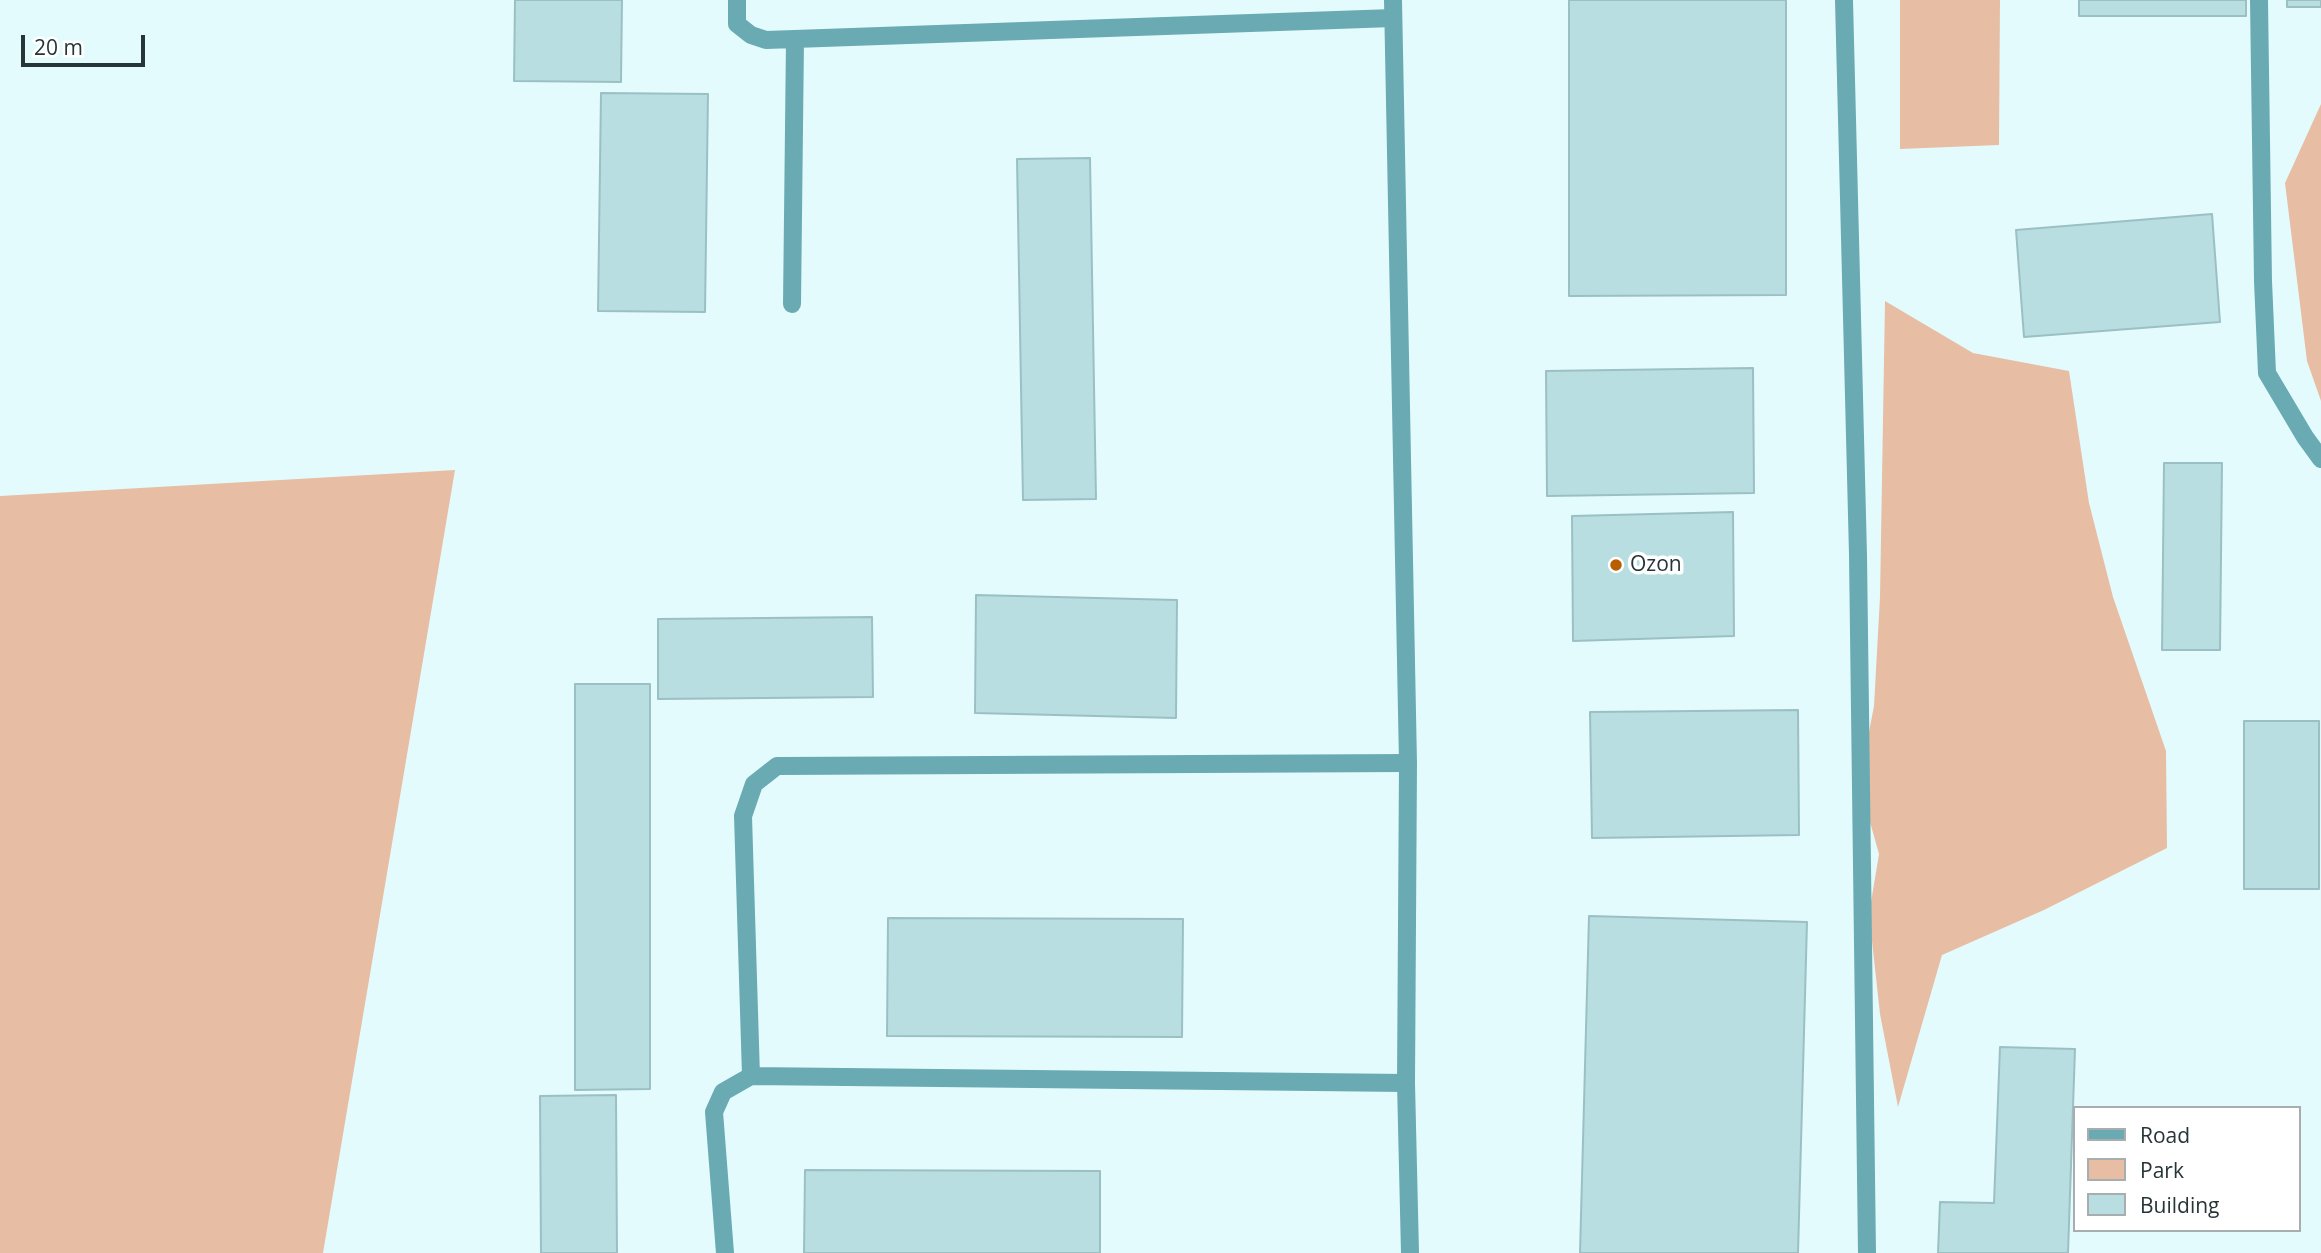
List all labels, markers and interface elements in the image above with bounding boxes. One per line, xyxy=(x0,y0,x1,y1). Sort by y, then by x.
scale bar xyxy=(24,21,149,65)
text: 20 m xyxy=(34,33,83,61)
place label: Ozon xyxy=(1630,552,1682,578)
marker: Ozon xyxy=(1608,557,1624,573)
legend xyxy=(2072,1106,2300,1232)
text: Road xyxy=(2140,1121,2190,1149)
text: Park xyxy=(2140,1156,2184,1184)
text: Building xyxy=(2140,1191,2219,1219)

